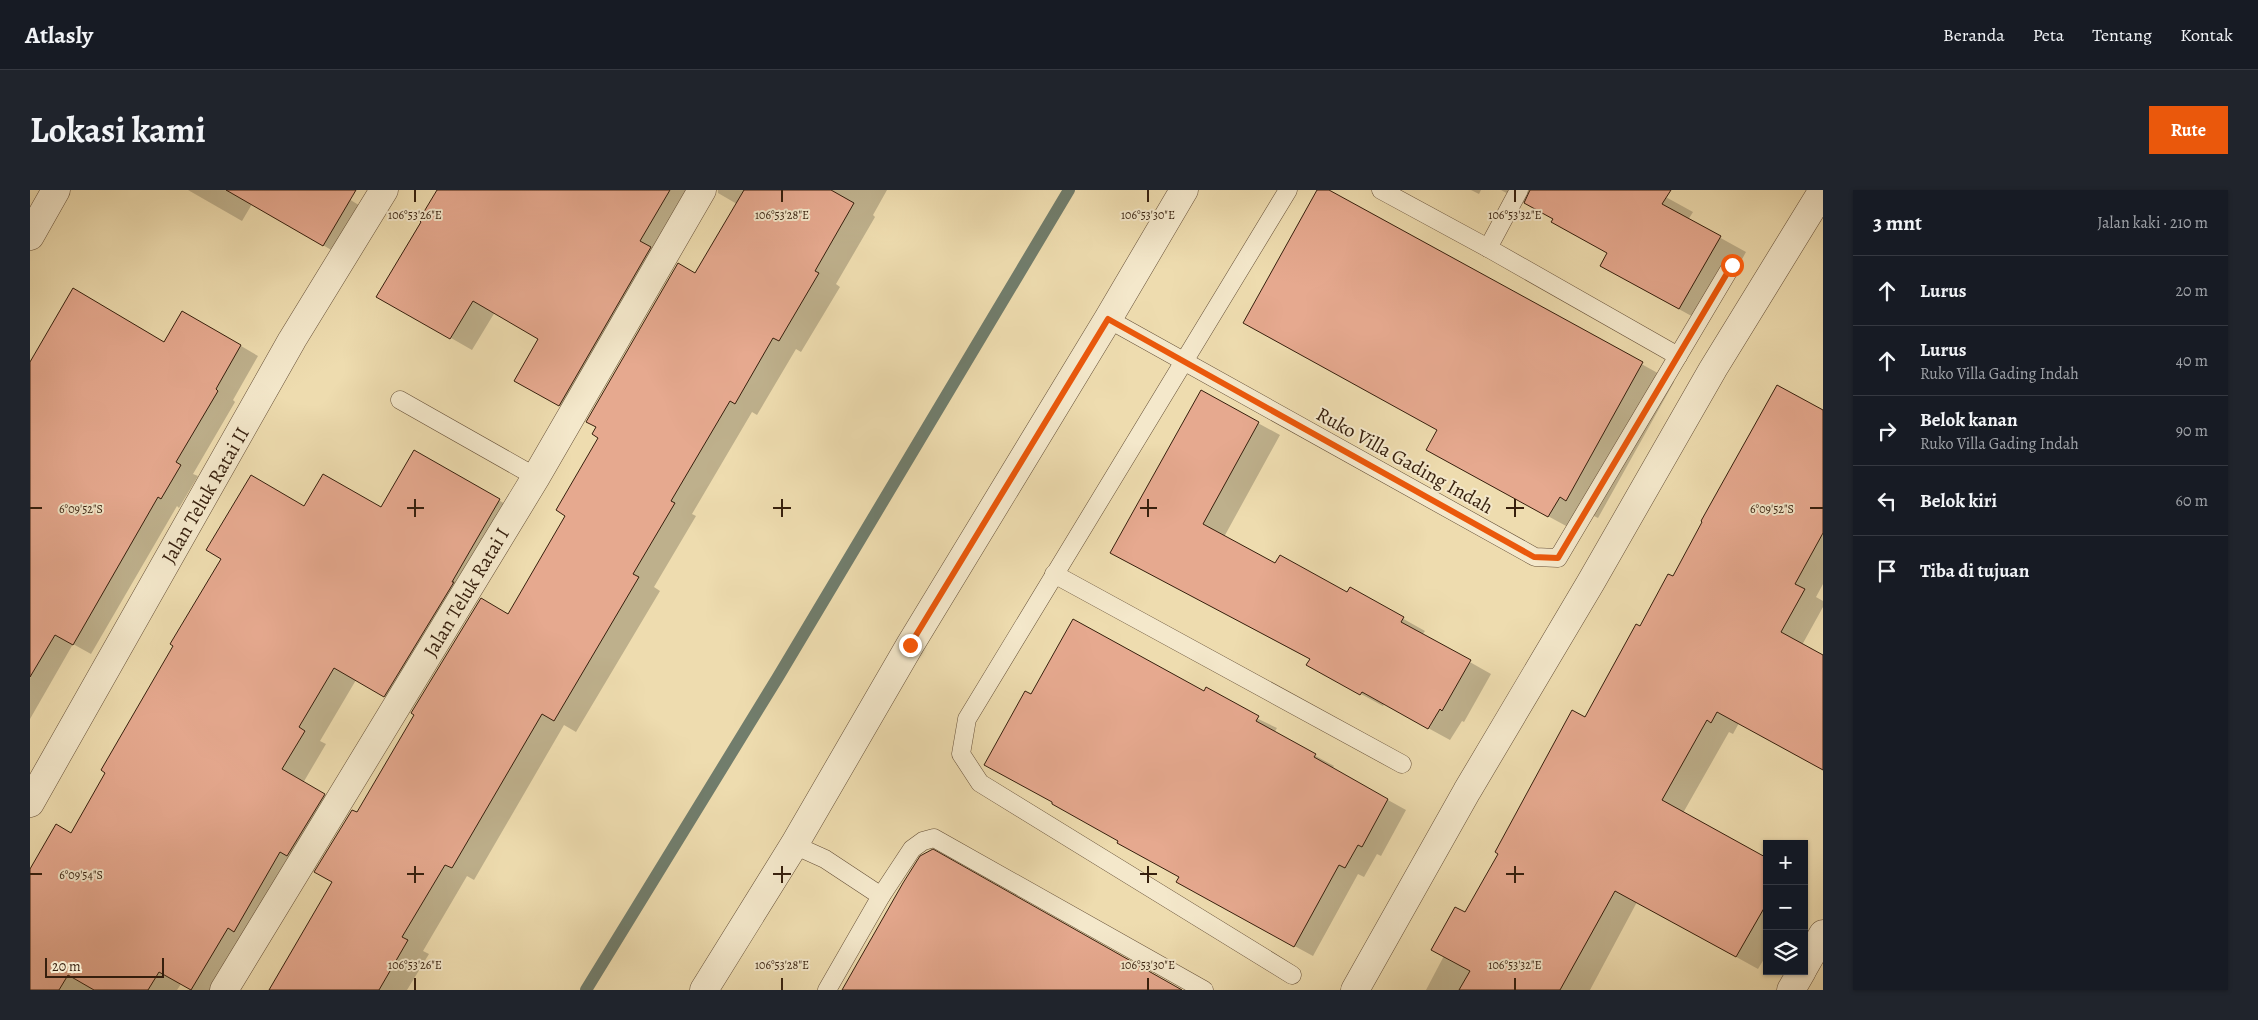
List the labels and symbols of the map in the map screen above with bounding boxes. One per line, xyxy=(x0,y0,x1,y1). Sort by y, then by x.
text: 106°53'26"E xyxy=(388,207,442,223)
text: 106°53'28"E xyxy=(755,207,809,223)
text: 106°53'30"E xyxy=(1121,207,1175,223)
text: 106°53'32"E xyxy=(1488,207,1542,223)
route start xyxy=(1721,254,1744,277)
street label: Ruko Villa Gading Indah xyxy=(1311,401,1498,521)
street label: Jalan Teluk Ratai II xyxy=(155,422,256,569)
text: 6°09'52"S xyxy=(59,501,103,517)
text: 6°09'52"S xyxy=(1750,501,1794,517)
street label: Jalan Teluk Ratai I xyxy=(417,522,516,662)
route end xyxy=(899,634,922,657)
text: 6°09'54"S xyxy=(59,867,103,883)
scale bar xyxy=(45,955,164,978)
text: 106°53'26"E xyxy=(388,957,442,973)
text: 106°53'28"E xyxy=(755,957,809,973)
text: 106°53'30"E xyxy=(1121,957,1175,973)
text: 106°53'32"E xyxy=(1488,957,1542,973)

